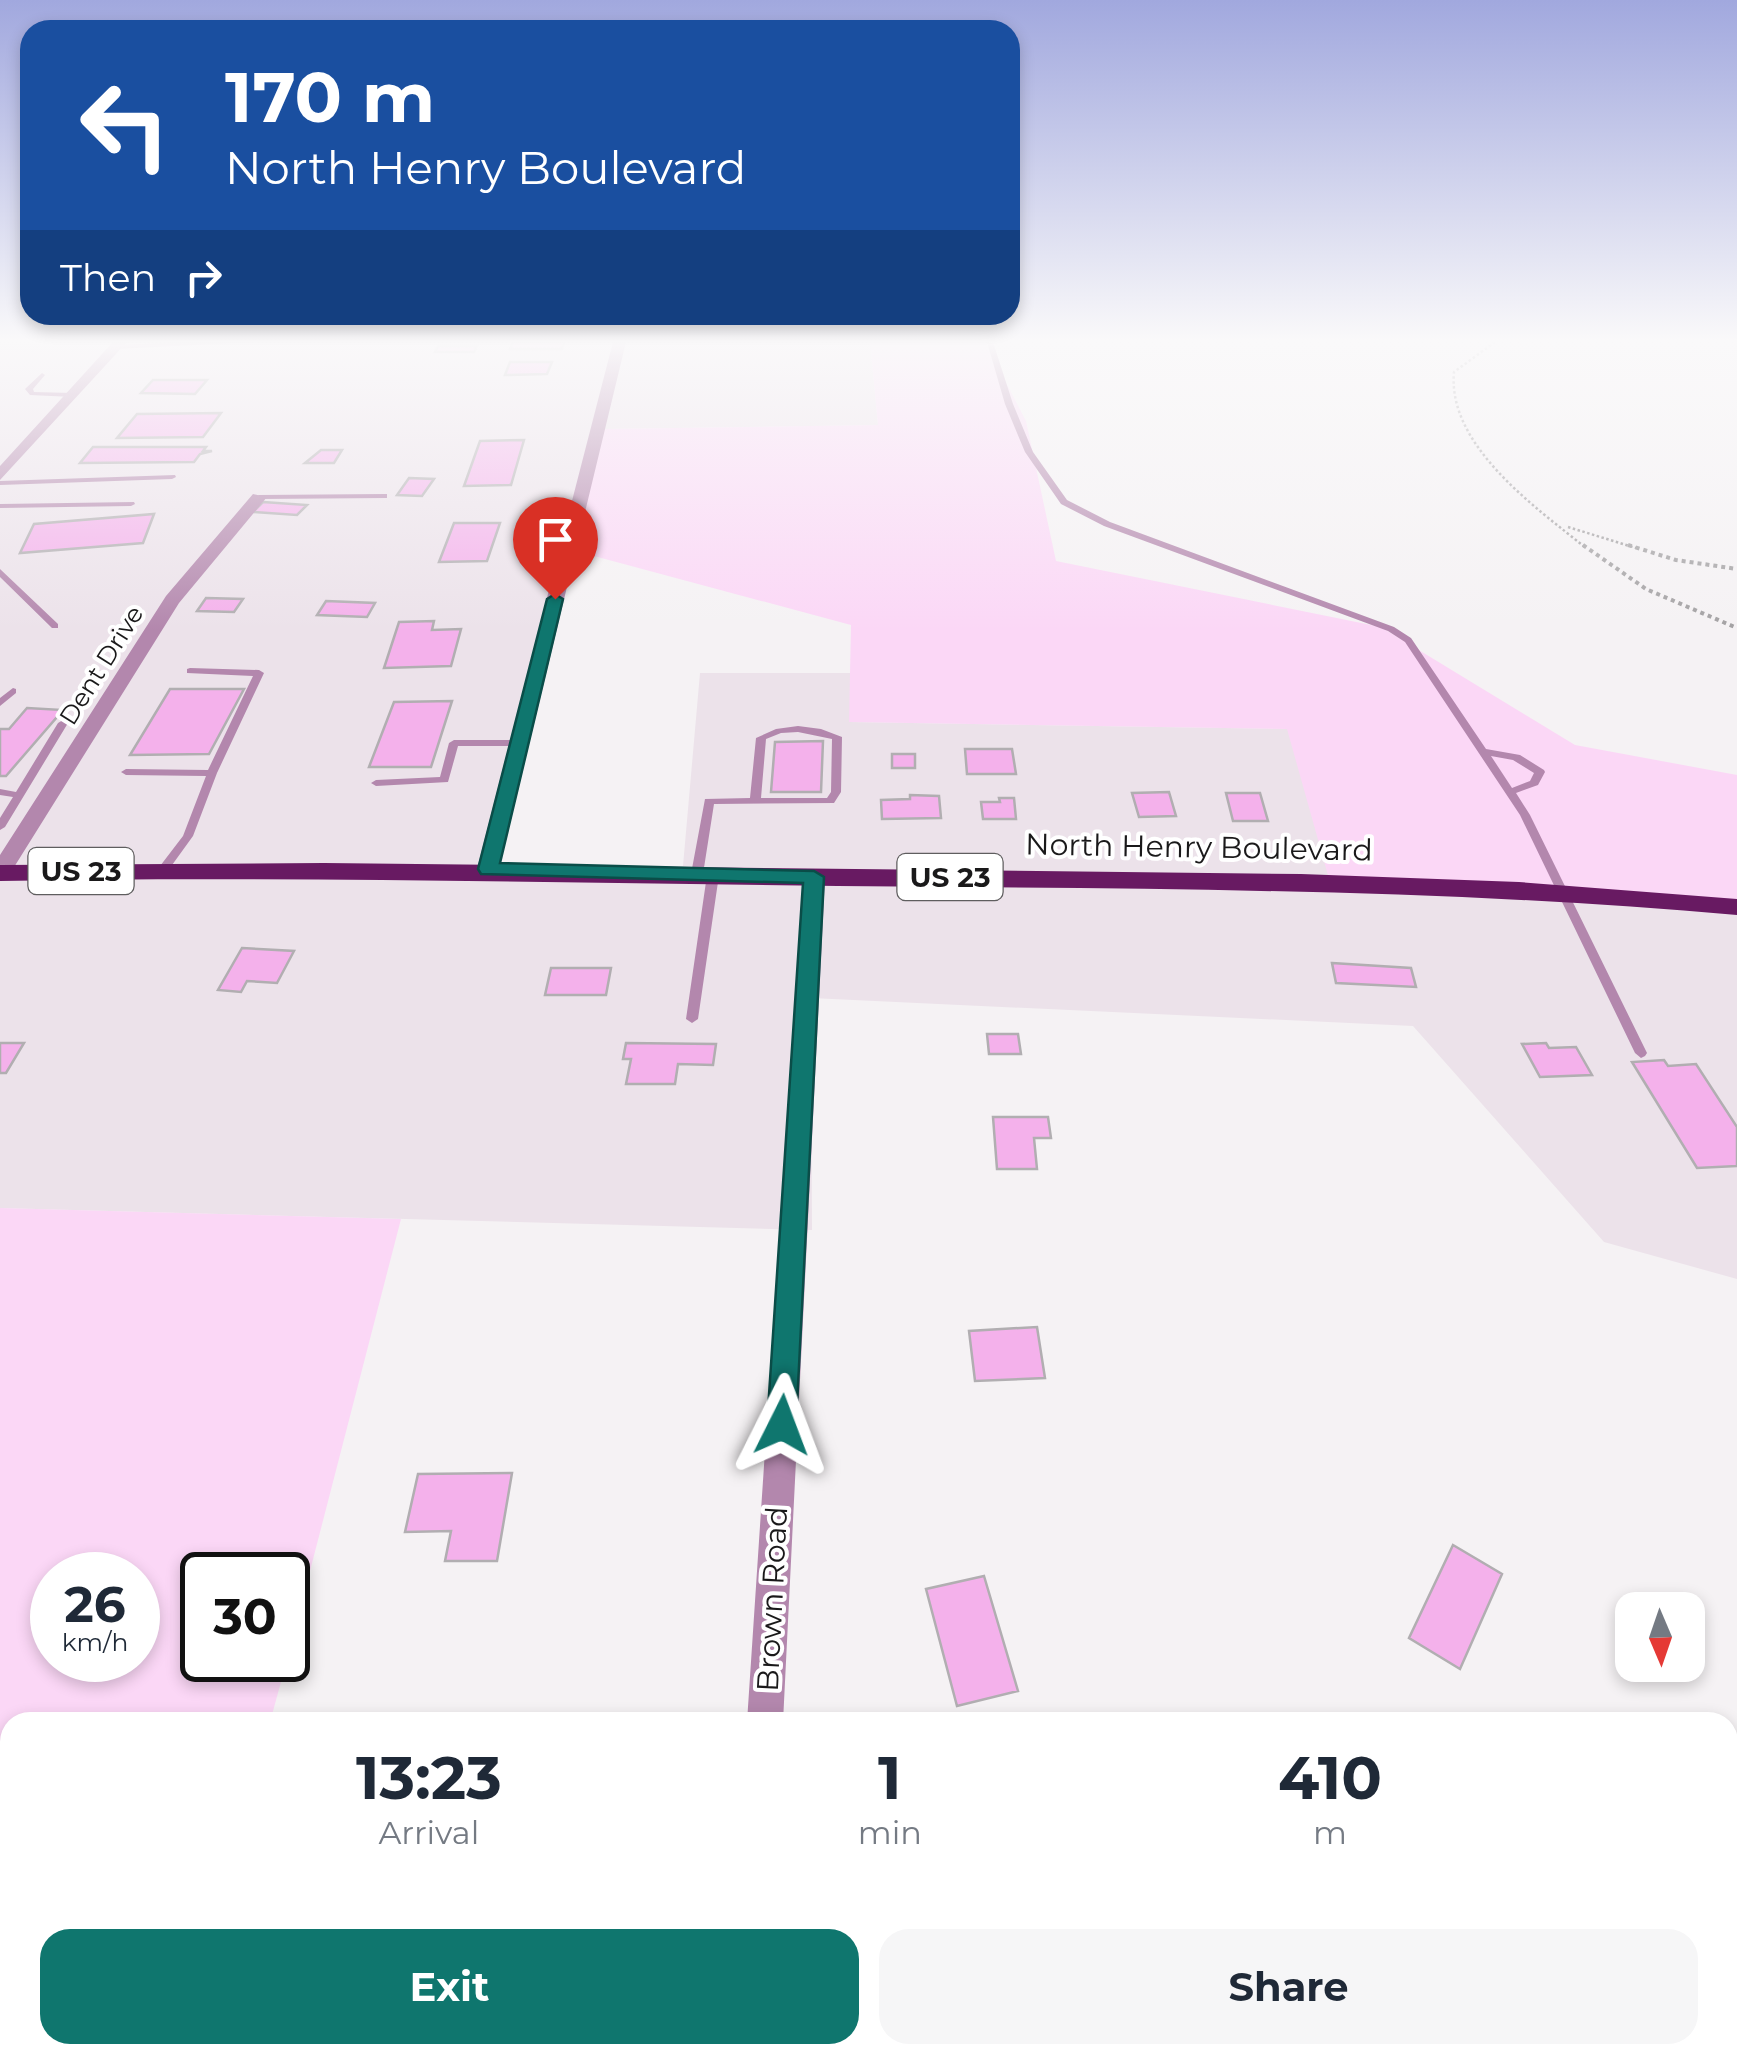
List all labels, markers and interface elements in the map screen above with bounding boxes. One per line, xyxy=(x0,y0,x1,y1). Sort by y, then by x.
text: 170 m xyxy=(225,54,435,140)
icon: left xyxy=(60,60,190,190)
text: North Henry Boulevard xyxy=(225,140,746,195)
icon: right xyxy=(176,250,231,305)
text: Then xyxy=(60,254,156,301)
pin xyxy=(513,497,598,600)
icon: arrive xyxy=(528,512,583,567)
street label: Dent Drive xyxy=(53,600,149,730)
street label: North Henry Boulevard xyxy=(1025,825,1373,869)
road number: US 23 xyxy=(28,848,134,894)
road number: US 23 xyxy=(898,854,1002,900)
position arrow xyxy=(730,1373,834,1477)
street label: Brown Road xyxy=(749,1505,795,1693)
speed limit sign: 30 xyxy=(180,1552,310,1682)
text: 26 xyxy=(64,1574,126,1635)
north arrow xyxy=(1615,1592,1705,1682)
map controls xyxy=(1615,1592,1705,1682)
text: km/h xyxy=(62,1627,128,1657)
text: 13:23 xyxy=(356,1741,502,1814)
text: 1 xyxy=(878,1741,902,1814)
text: 410 xyxy=(1278,1741,1382,1814)
text: Arrival xyxy=(378,1813,479,1852)
text: min xyxy=(858,1813,922,1852)
text: m xyxy=(1313,1813,1347,1852)
button: Exit xyxy=(40,1929,859,2044)
button: Share xyxy=(879,1929,1698,2044)

